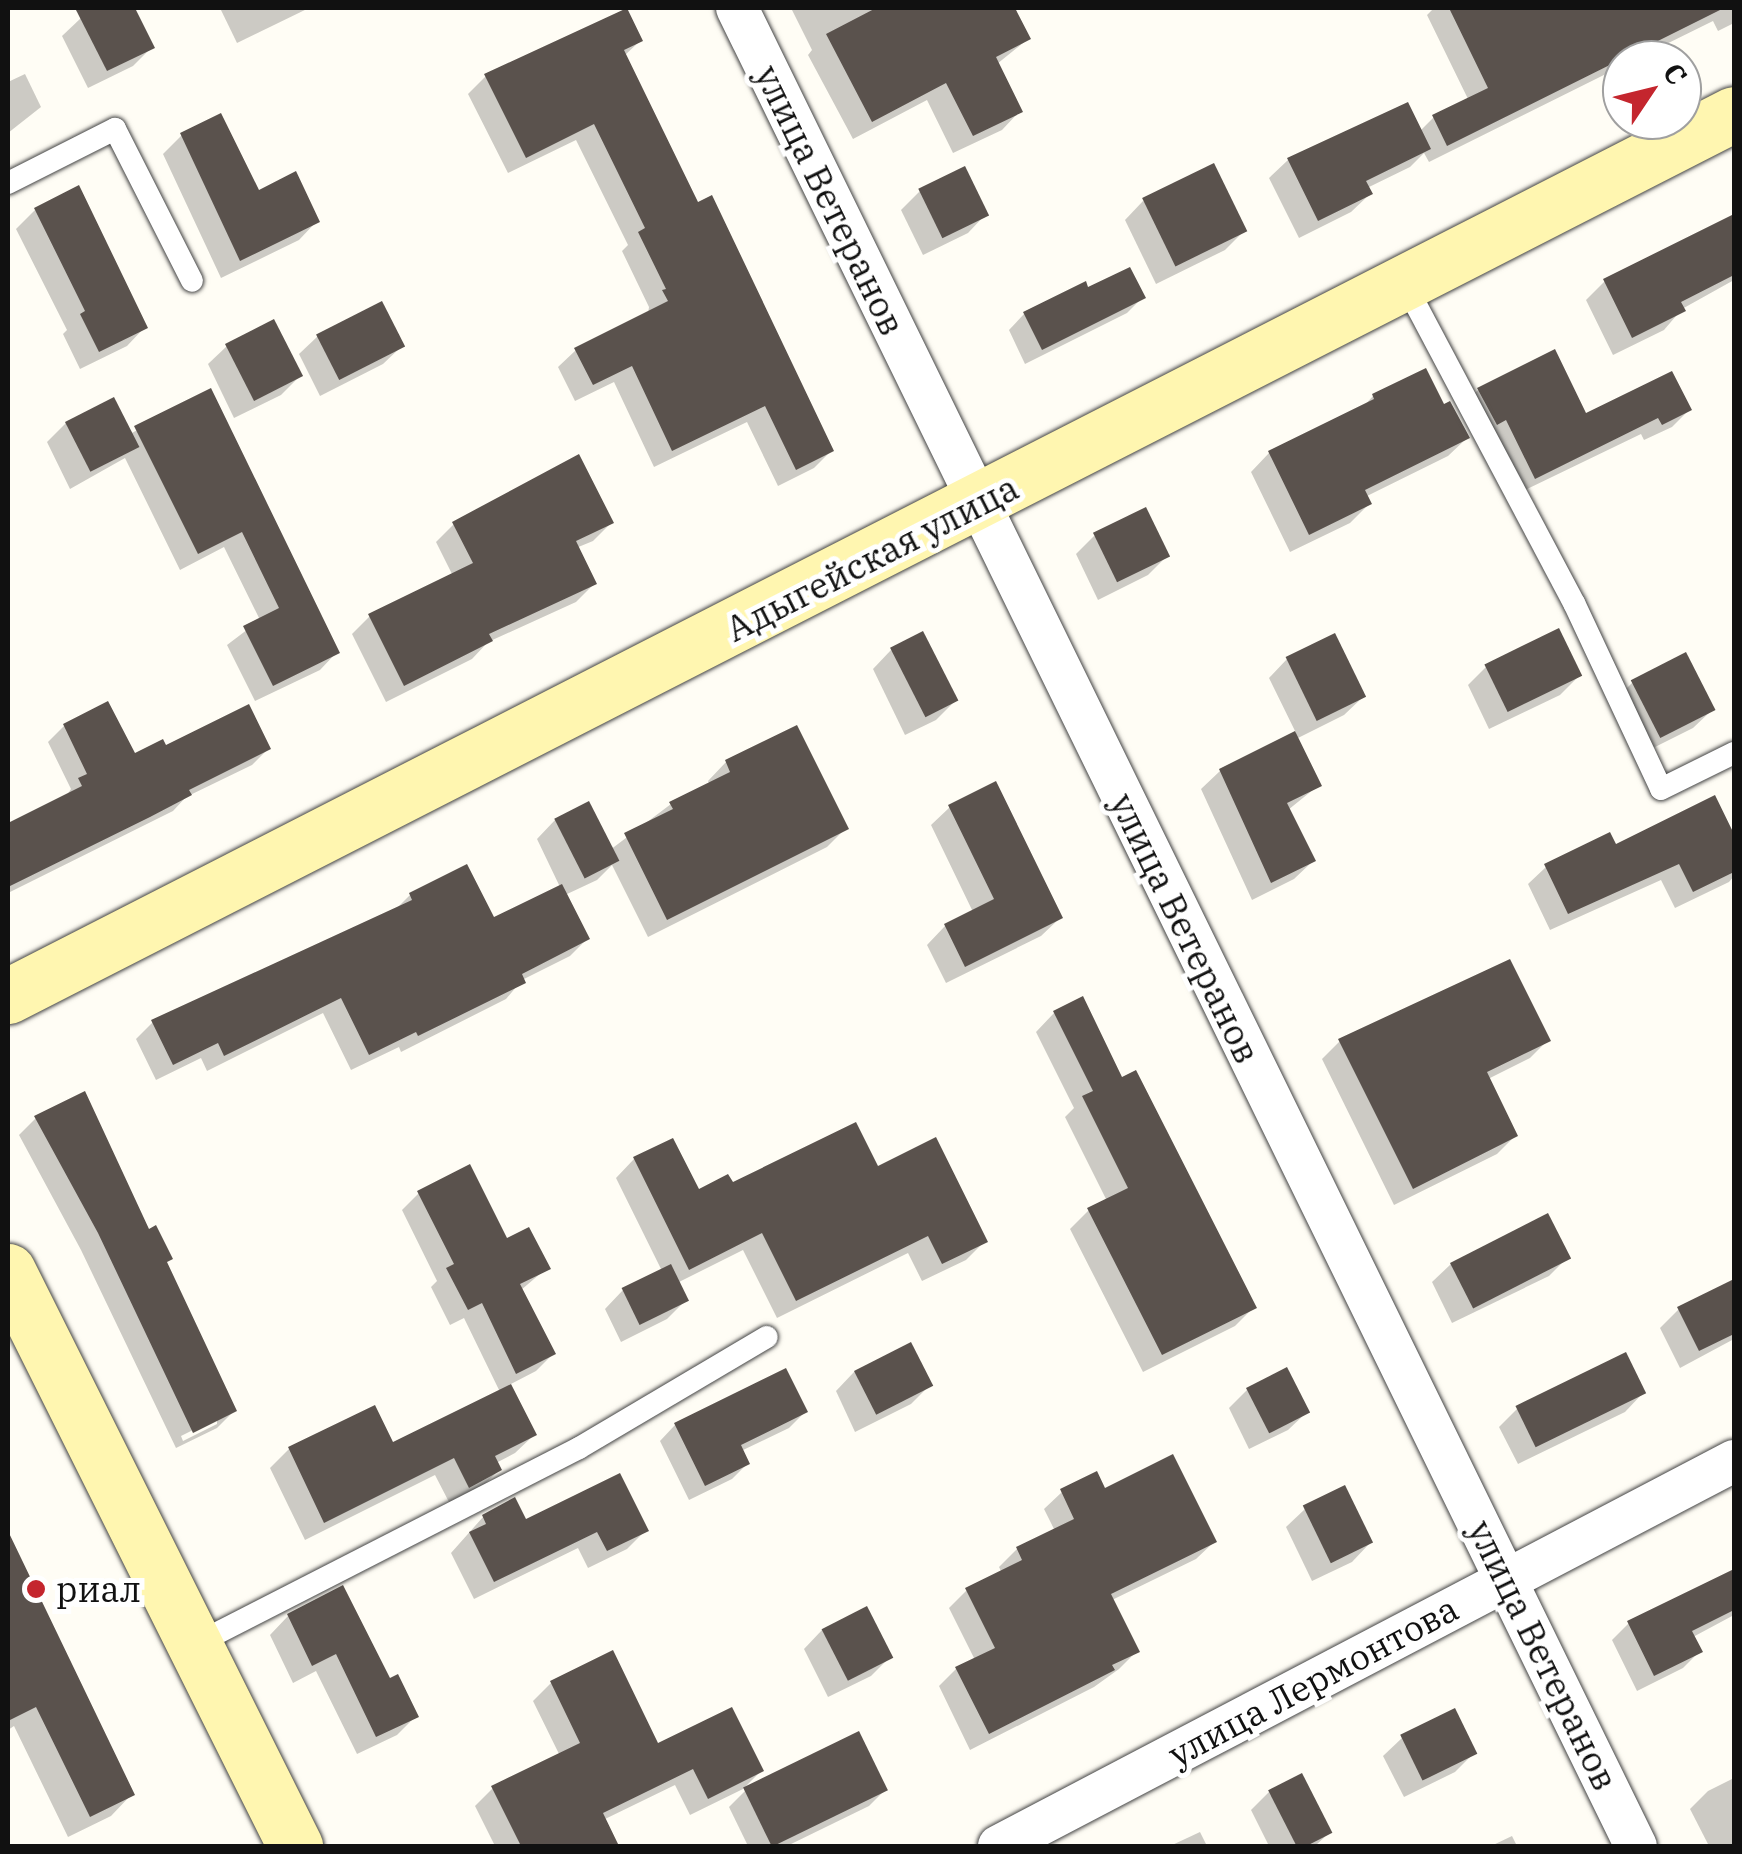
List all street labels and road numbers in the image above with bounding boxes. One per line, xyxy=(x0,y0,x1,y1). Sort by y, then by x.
street label: улица Ветеранов xyxy=(747,58,913,342)
street label: Адыгейская улица xyxy=(719,466,1025,650)
street label: улица Ветеранов xyxy=(1102,786,1268,1070)
street label: улица Ветеранов xyxy=(1460,1513,1626,1797)
street label: улица Лермонтова xyxy=(1161,1587,1465,1775)

